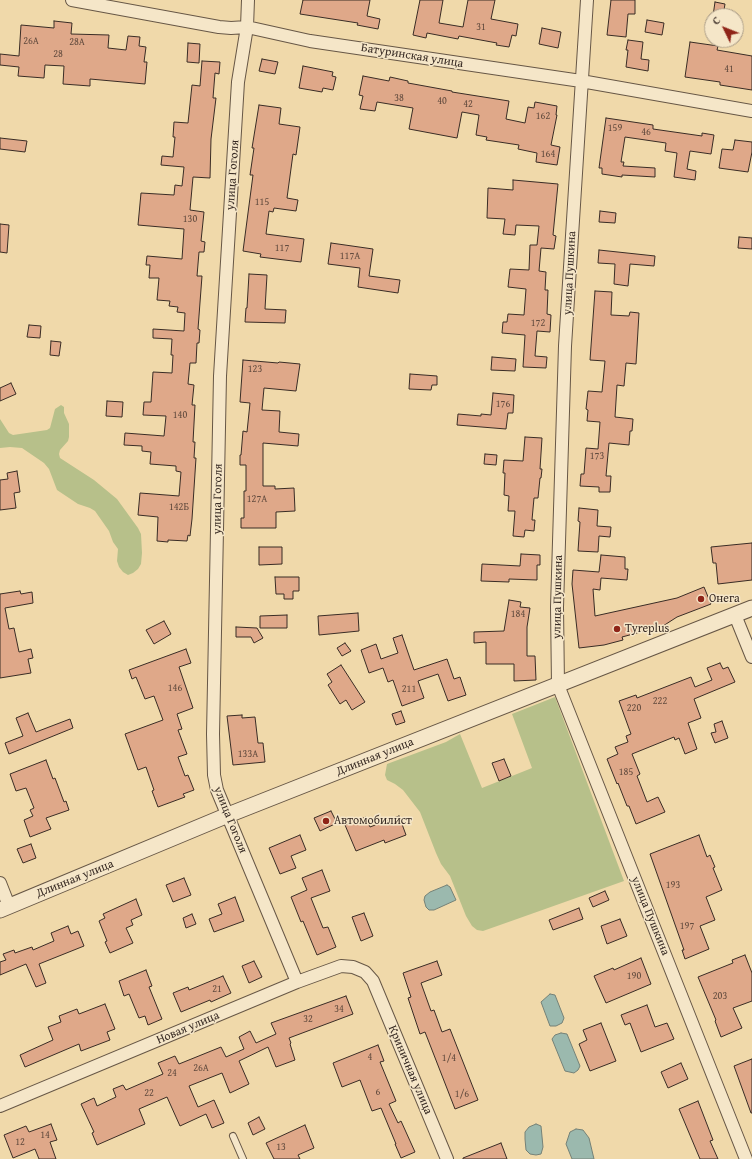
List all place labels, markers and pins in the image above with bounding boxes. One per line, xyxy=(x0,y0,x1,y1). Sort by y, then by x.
place label: Онега xyxy=(709,592,740,606)
marker: Онега xyxy=(696,594,706,604)
place label: Tyreplus xyxy=(625,622,669,636)
marker: Tyreplus xyxy=(612,624,622,634)
place label: Автомобилист xyxy=(334,814,412,828)
marker: Автомобилист xyxy=(321,816,331,826)

